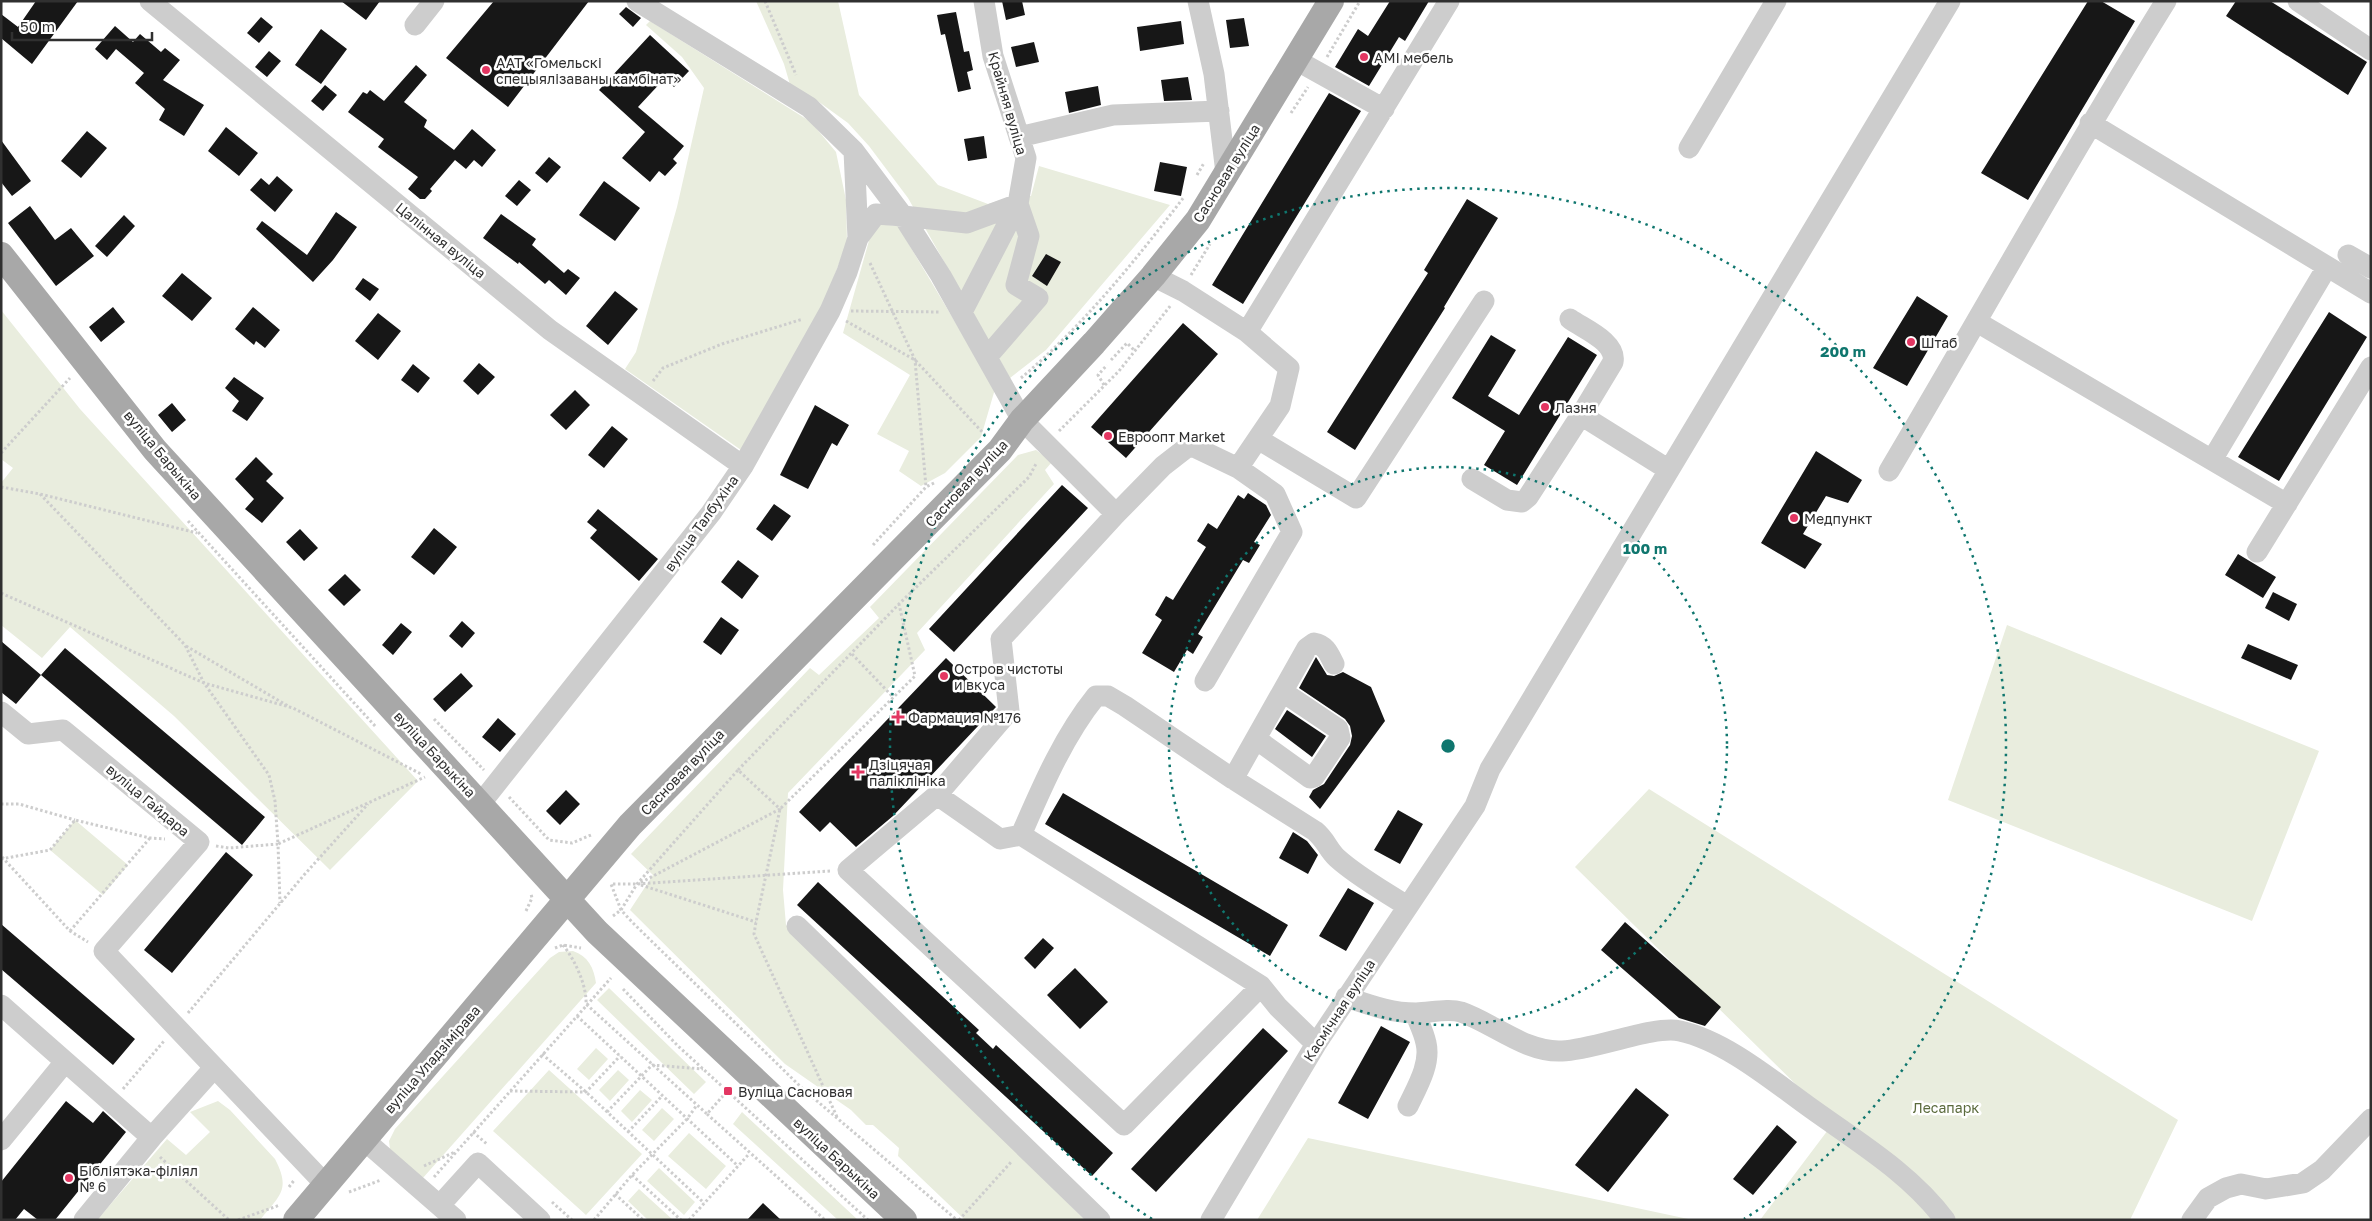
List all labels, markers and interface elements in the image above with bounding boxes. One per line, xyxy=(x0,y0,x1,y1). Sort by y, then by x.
scale bar xyxy=(12,10,152,42)
text: 50 m xyxy=(20,17,55,35)
street label: Крайняя вуліца xyxy=(985,49,1031,157)
place label: AMI мебель xyxy=(1374,49,1453,66)
marker: AMI мебель xyxy=(1358,51,1370,63)
place label: ААТ «Гомельскі спецыялізаваны камбінат» xyxy=(496,54,681,87)
marker: ААТ «Гомельскі спецыялізаваны камбінат» xyxy=(480,64,492,76)
street label: Сасновая вуліца xyxy=(1189,121,1263,225)
street label: Цалінная вуліца xyxy=(393,198,489,282)
place label: Штаб xyxy=(1921,334,1957,351)
marker: Штаб xyxy=(1905,336,1917,348)
text: 200 m xyxy=(1820,342,1866,360)
place label: Лазня xyxy=(1555,399,1597,416)
marker: Лазня xyxy=(1539,401,1551,413)
street label: вуліца Барыкіна xyxy=(121,407,205,503)
place label: Евроопт Market xyxy=(1118,428,1225,445)
marker: Евроопт Market xyxy=(1102,430,1114,442)
street label: Сасновая вуліца xyxy=(921,436,1011,530)
street label: вуліца Талбухіна xyxy=(660,472,742,574)
place label: Медпункт xyxy=(1804,510,1872,527)
marker: Медпункт xyxy=(1788,512,1800,524)
text: 100 m xyxy=(1623,539,1667,557)
place label: Остров чистоты и вкуса xyxy=(954,660,1063,693)
marker: Остров чистоты и вкуса xyxy=(938,670,950,682)
street label: вуліца Барыкіна xyxy=(391,707,479,801)
place label: Фармация №176 xyxy=(908,709,1021,726)
marker: Фармация №176 xyxy=(892,711,904,723)
street label: Сасновая вуліца xyxy=(637,725,727,819)
centre of rings xyxy=(1439,737,1457,755)
place label: Дзіцячая паліклініка xyxy=(869,756,946,789)
street label: вуліца Гайдара xyxy=(103,760,193,840)
marker: Дзіцячая паліклініка xyxy=(851,765,865,779)
street label: Касмічная вуліца xyxy=(1300,956,1378,1064)
street label: вуліца Уладзімірава xyxy=(380,1002,484,1116)
place label: Вуліца Сасновая xyxy=(738,1083,853,1100)
marker: Вуліца Сасновая xyxy=(722,1085,734,1097)
park label: Лесапарк xyxy=(1913,1099,1979,1116)
street label: вуліца Барыкіна xyxy=(790,1114,884,1202)
place label: Бібліятэка-філіял № 6 xyxy=(79,1162,198,1195)
marker: Бібліятэка-філіял № 6 xyxy=(63,1172,75,1184)

